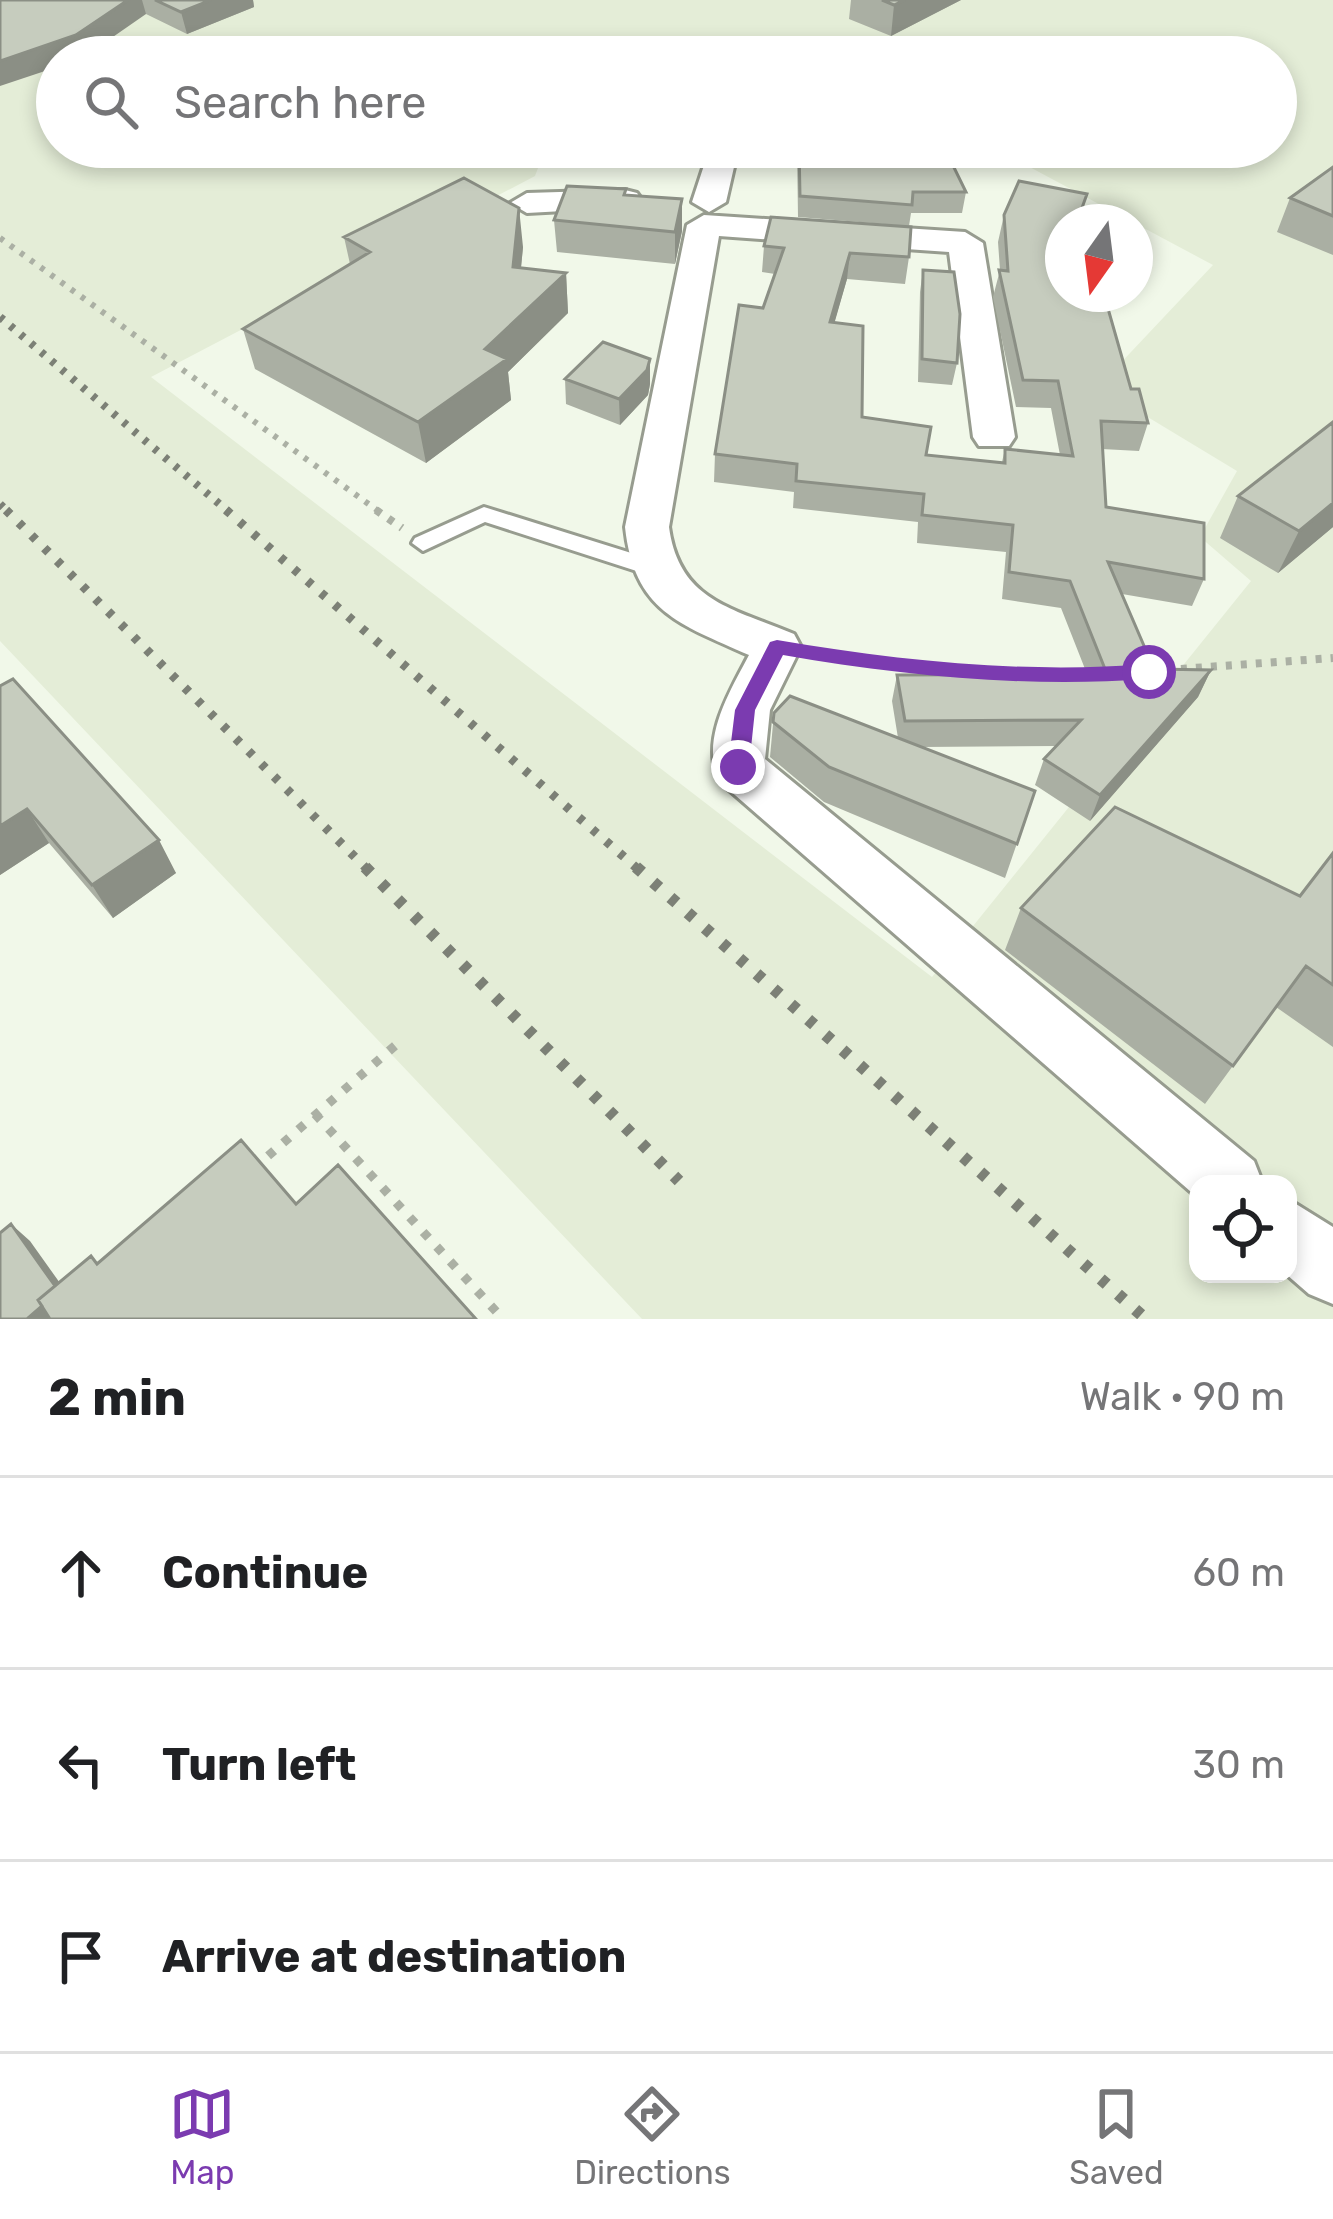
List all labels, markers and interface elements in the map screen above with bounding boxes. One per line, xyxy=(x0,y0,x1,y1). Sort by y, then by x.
search box xyxy=(36,36,1297,168)
icon: search xyxy=(78,69,144,135)
text: Search here xyxy=(174,76,426,129)
north arrow xyxy=(1045,204,1153,312)
route start xyxy=(1122,645,1176,699)
route end xyxy=(711,740,765,794)
map controls xyxy=(1189,1175,1297,1283)
button: locate xyxy=(1189,1175,1297,1283)
text: 2 min xyxy=(48,1367,186,1428)
text: Walk · 90 m xyxy=(1080,1374,1285,1420)
icon: ahead xyxy=(48,1540,114,1606)
text: Continue xyxy=(162,1546,368,1599)
text: 60 m xyxy=(1192,1550,1285,1596)
icon: left xyxy=(48,1732,114,1798)
text: Turn left xyxy=(162,1738,356,1791)
text: 30 m xyxy=(1193,1742,1285,1788)
icon: arrive xyxy=(48,1924,114,1990)
text: Arrive at destination xyxy=(162,1930,627,1983)
tab: Map xyxy=(169,2081,235,2192)
tab: Directions xyxy=(574,2081,731,2192)
tab: Saved xyxy=(1069,2081,1164,2192)

